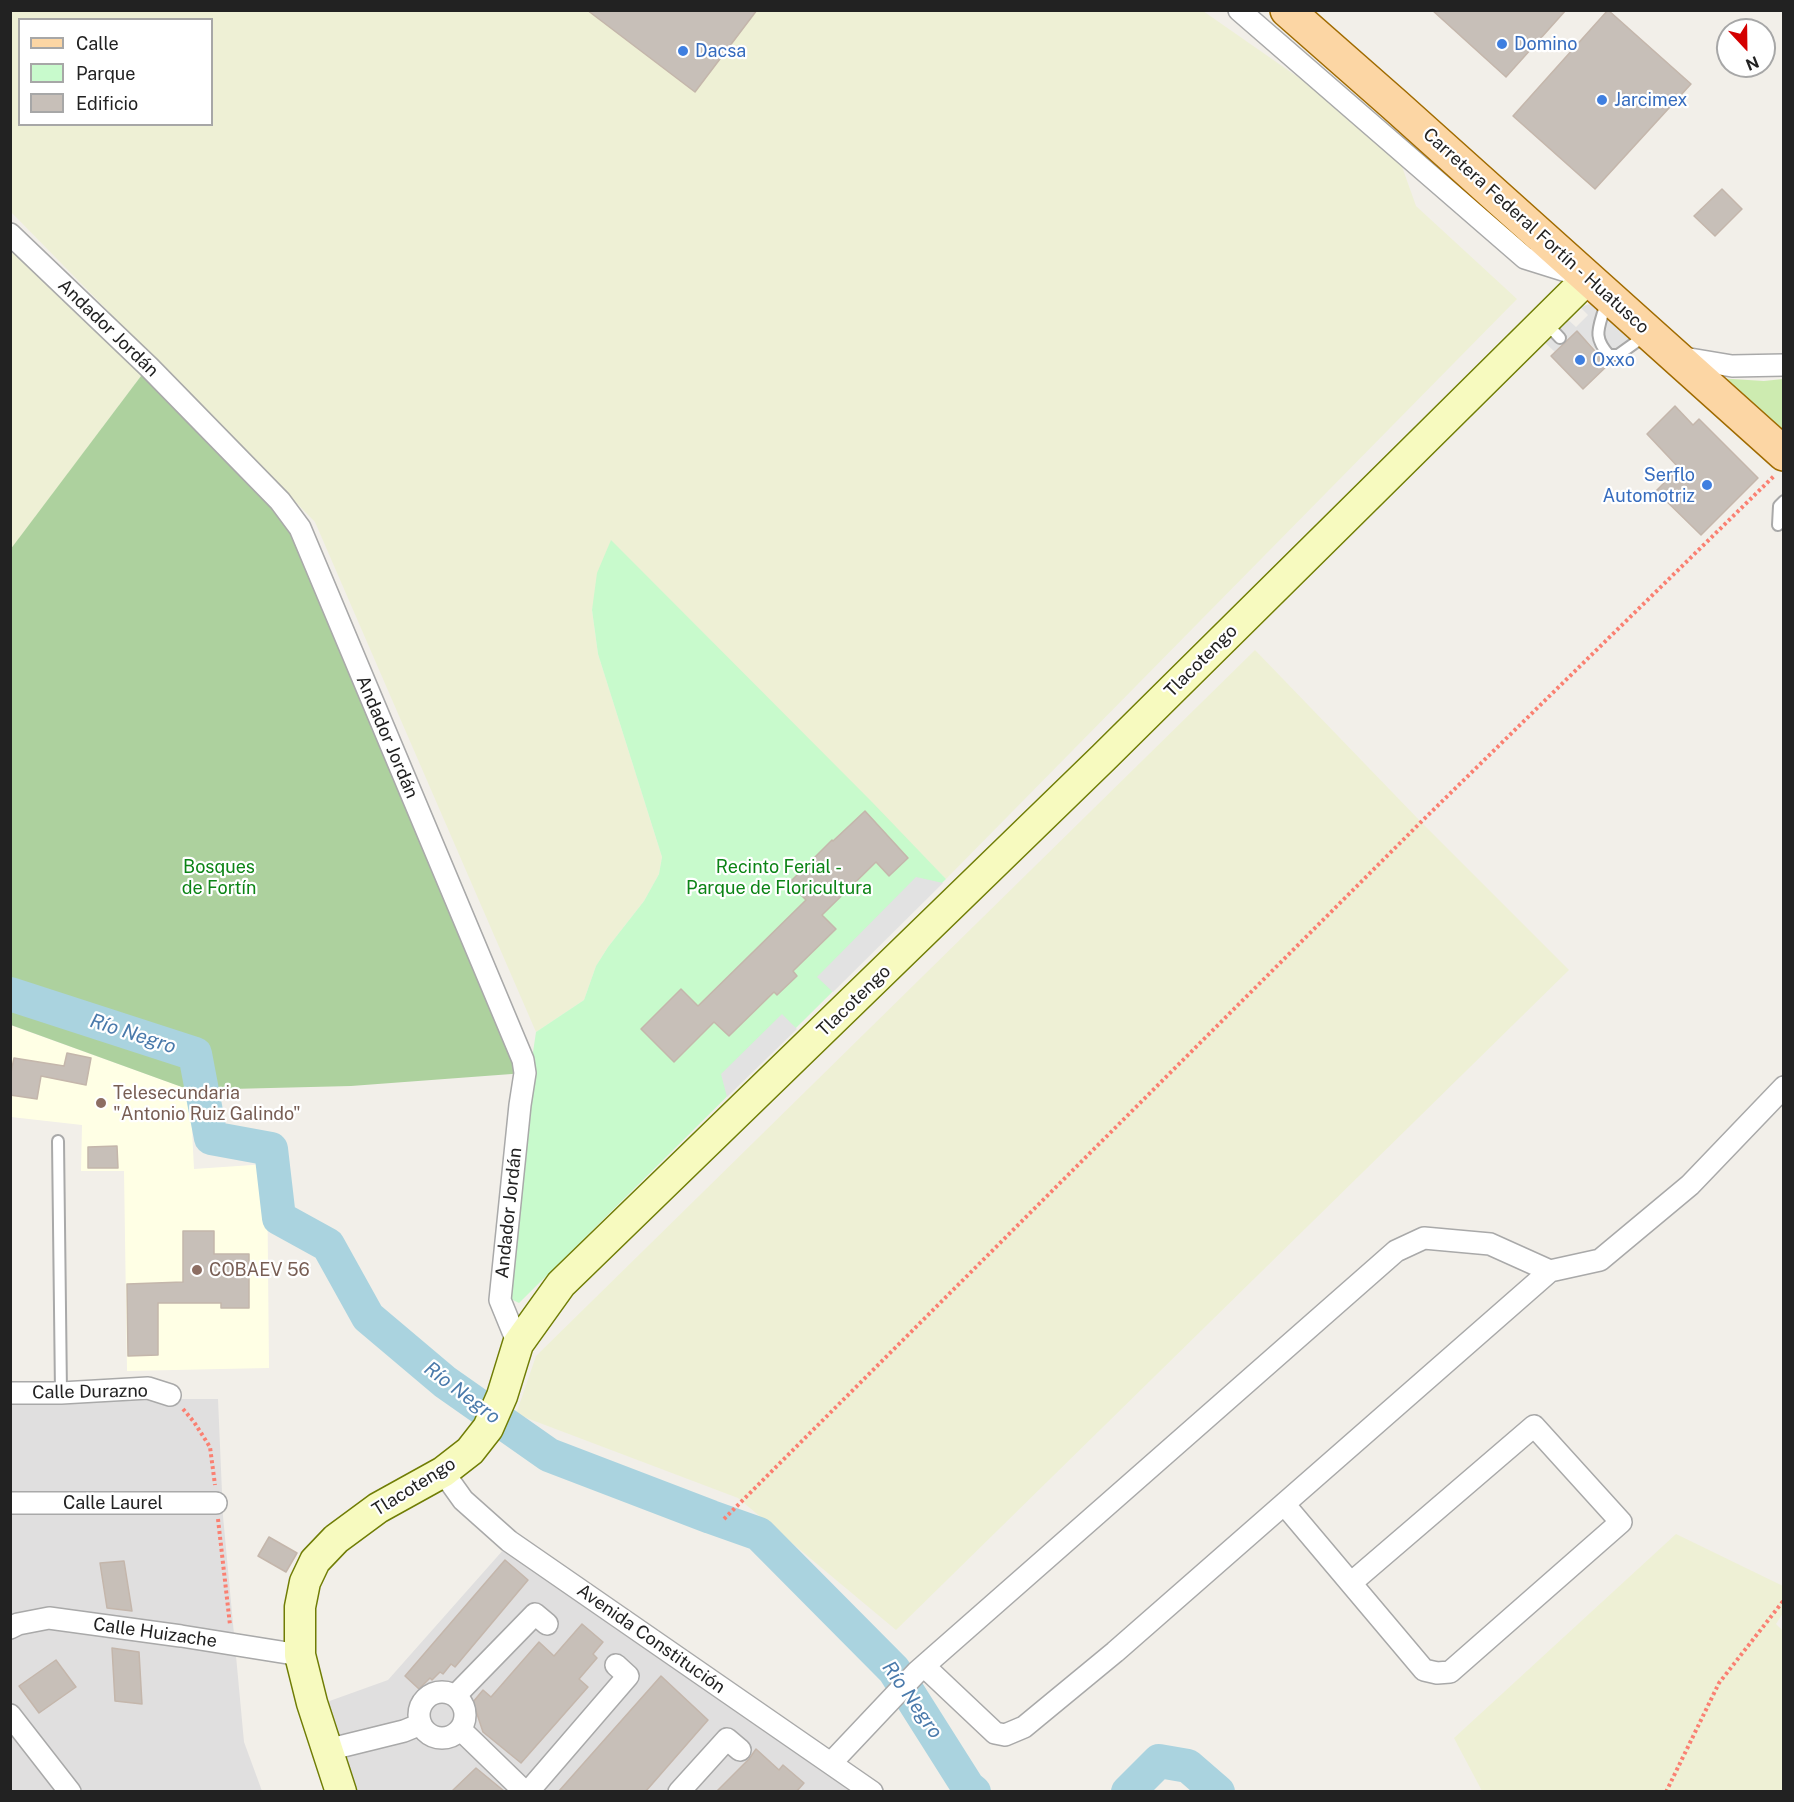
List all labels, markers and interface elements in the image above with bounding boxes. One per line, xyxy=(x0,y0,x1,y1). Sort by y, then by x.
legend xyxy=(18,18,213,126)
north arrow xyxy=(1716,18,1776,78)
text: Calle xyxy=(76,33,119,54)
place label: Domino xyxy=(1514,33,1577,55)
marker: Domino xyxy=(1495,37,1509,51)
place label: Dacsa xyxy=(695,40,746,62)
marker: Dacsa xyxy=(676,44,690,58)
text: N xyxy=(1743,52,1762,74)
text: Parque xyxy=(76,63,136,84)
place label: Jarcimex xyxy=(1614,89,1687,111)
text: Edificio xyxy=(76,93,138,114)
marker: Jarcimex xyxy=(1595,93,1609,107)
street label: Carretera Federal Fortín - Huatusco xyxy=(1418,124,1654,338)
street label: Andador Jordán xyxy=(53,275,163,381)
place label: Oxxo xyxy=(1592,349,1635,371)
marker: Oxxo xyxy=(1573,353,1587,367)
place label: Serflo Automotriz xyxy=(1603,464,1695,506)
marker: Serflo Automotriz xyxy=(1700,478,1714,492)
street label: Tlacotengo xyxy=(1160,620,1242,702)
street label: Andador Jordán xyxy=(351,672,423,802)
park label: Bosques de Fortín xyxy=(182,856,256,898)
park label: Recinto Ferial - Parque de Floricultura xyxy=(686,856,872,898)
street label: Tlacotengo xyxy=(813,961,895,1041)
water label: Río Negro xyxy=(87,1009,179,1059)
place label: Telesecundaria "Antonio Ruiz Galindo" xyxy=(113,1082,301,1124)
marker: Telesecundaria "Antonio Ruiz Galindo" xyxy=(94,1096,108,1110)
street label: Andador Jordán xyxy=(491,1147,527,1279)
place label: COBAEV 56 xyxy=(209,1259,310,1281)
marker: COBAEV 56 xyxy=(190,1263,204,1277)
water label: Río Negro xyxy=(419,1357,505,1429)
street label: Calle Durazno xyxy=(32,1380,148,1404)
street label: Tlacotengo xyxy=(368,1453,460,1521)
street label: Calle Laurel xyxy=(63,1492,163,1514)
street label: Avenida Constitución xyxy=(573,1580,729,1698)
street label: Calle Huizache xyxy=(92,1614,218,1652)
water label: Río Negro xyxy=(877,1657,947,1743)

